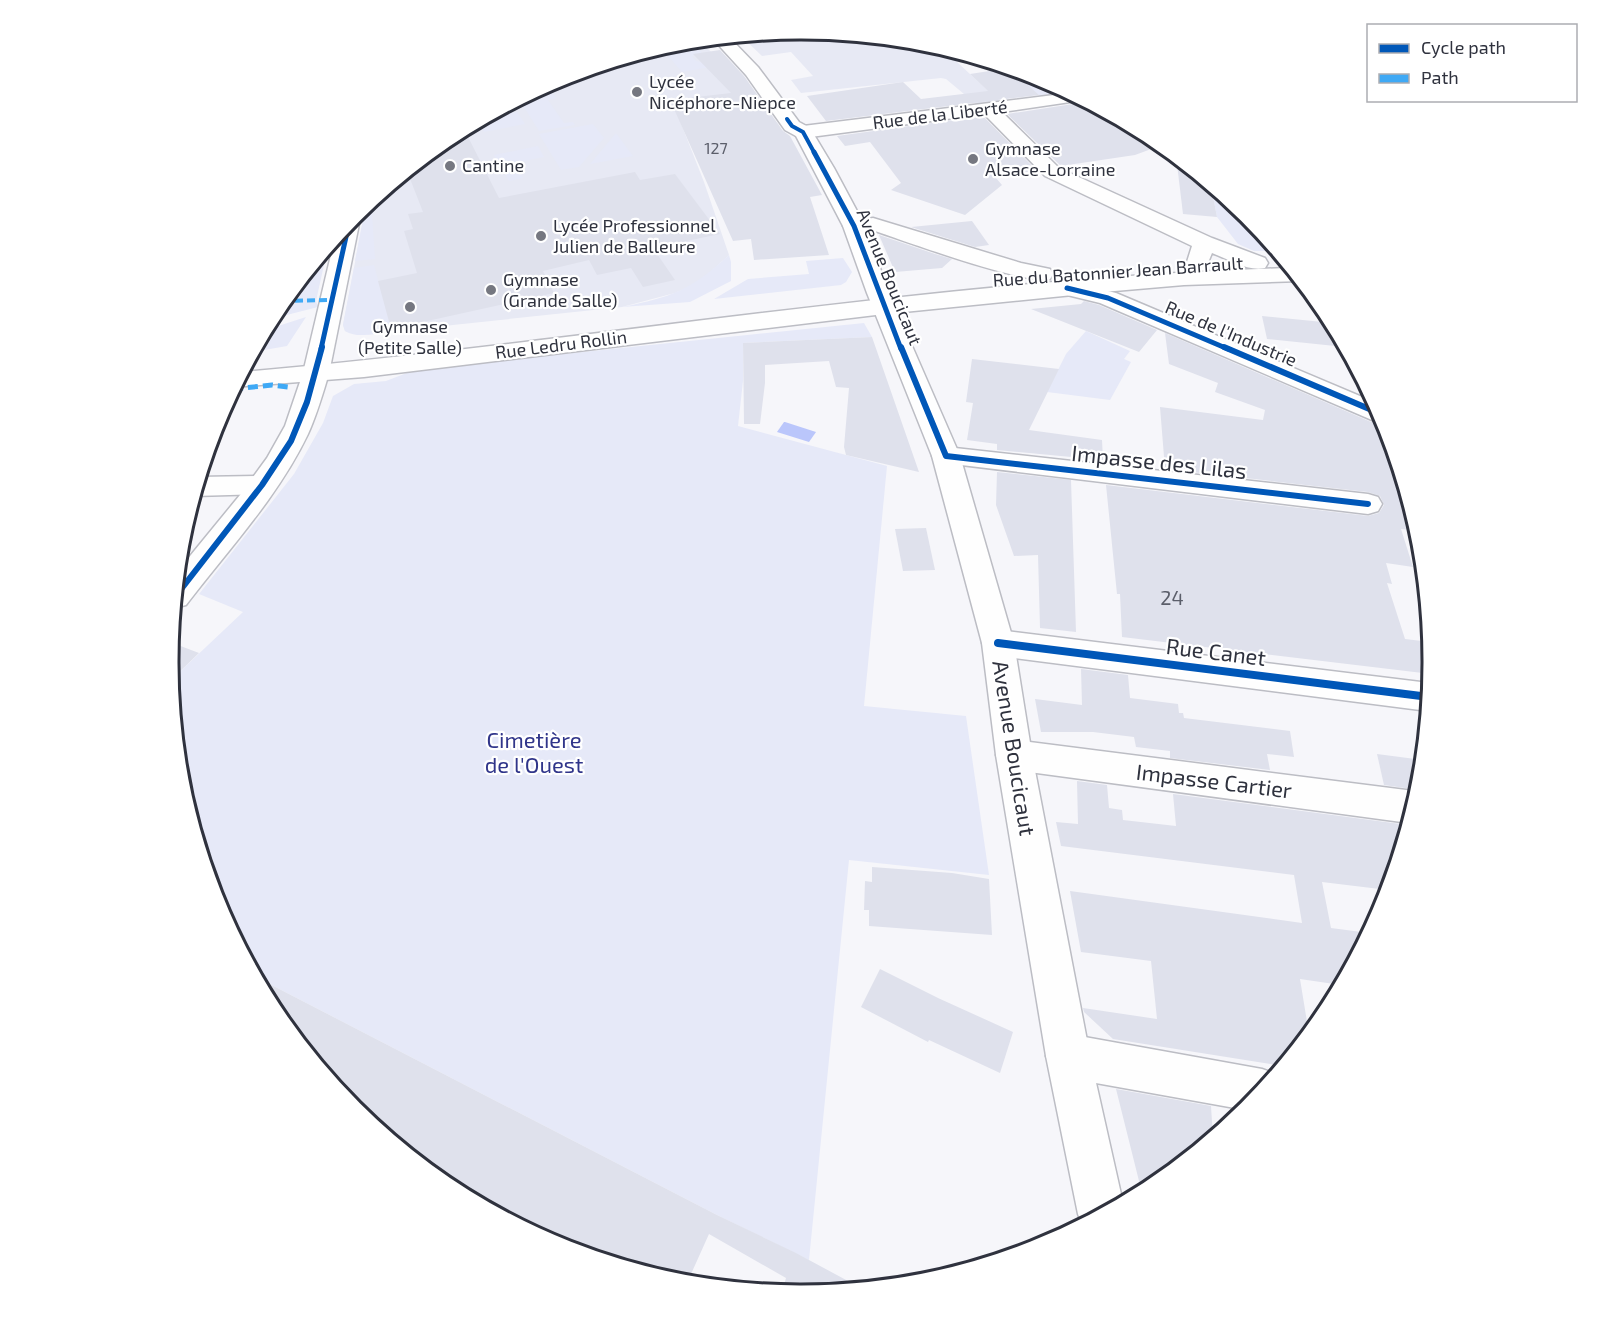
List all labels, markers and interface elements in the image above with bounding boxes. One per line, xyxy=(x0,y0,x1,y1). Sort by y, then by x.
legend xyxy=(1367,24,1577,102)
text: Cycle path xyxy=(1421,36,1506,58)
text: Path xyxy=(1421,66,1459,88)
place label: Lycée Nicéphore-Niepce xyxy=(649,70,796,113)
marker: Lycée Nicéphore-Niepce xyxy=(630,85,644,99)
street label: Rue de la Liberté xyxy=(871,95,1009,133)
place label: Gymnase Alsace-Lorraine xyxy=(985,137,1115,180)
house number: 127 xyxy=(704,138,728,157)
marker: Gymnase Alsace-Lorraine xyxy=(966,152,980,166)
place label: Cantine xyxy=(462,154,524,176)
marker: Cantine xyxy=(443,159,457,173)
street label: Avenue Boucicaut xyxy=(853,205,927,348)
place label: Lycée Professionnel Julien de Balleure xyxy=(553,214,716,257)
marker: Lycée Professionnel Julien de Balleure xyxy=(534,229,548,243)
street label: Rue du Batonnier Jean Barrault xyxy=(992,251,1244,291)
place label: Gymnase (Grande Salle) xyxy=(503,268,617,311)
marker: Gymnase (Grande Salle) xyxy=(484,283,498,297)
street label: Rue de l'Industrie xyxy=(1162,295,1301,371)
marker: Gymnase (Petite Salle) xyxy=(403,300,417,314)
place label: Gymnase (Petite Salle) xyxy=(358,315,462,358)
street label: Rue Ledru Rollin xyxy=(494,325,628,363)
street label: Impasse des Lilas xyxy=(1070,439,1248,483)
house number: 24 xyxy=(1160,585,1184,609)
street label: Rue Canet xyxy=(1165,632,1268,670)
street label: Avenue Boucicaut xyxy=(988,658,1042,837)
park label: Cimetière de l'Ouest xyxy=(485,726,583,777)
street label: Impasse Cartier xyxy=(1135,758,1294,802)

